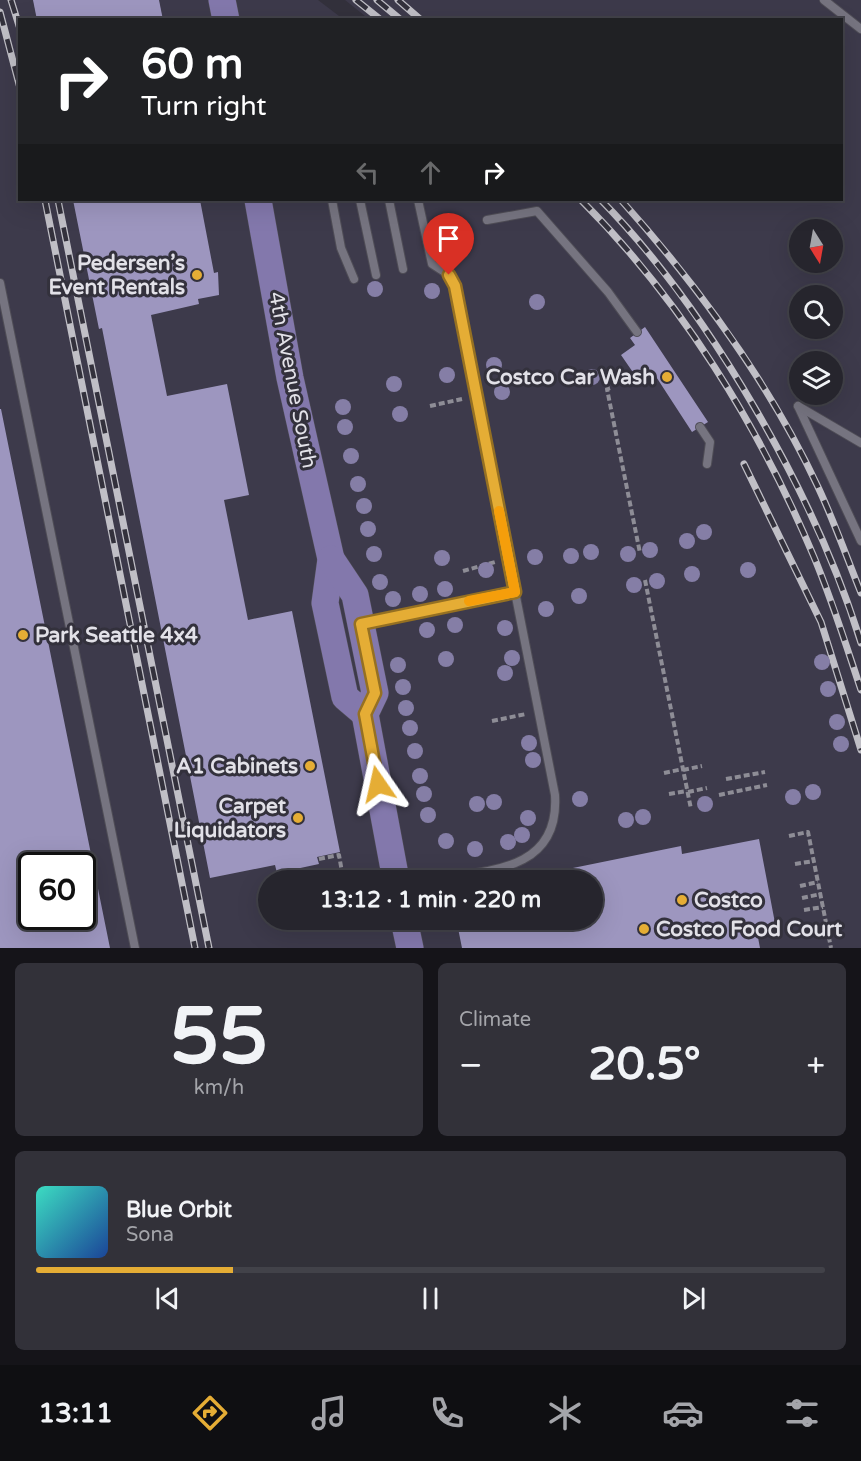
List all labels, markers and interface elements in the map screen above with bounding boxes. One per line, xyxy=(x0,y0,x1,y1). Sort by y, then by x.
text: 60 m xyxy=(141,39,243,90)
icon: right xyxy=(42,42,120,120)
text: Turn right xyxy=(141,90,267,123)
icon: left xyxy=(351,156,384,189)
icon: ahead xyxy=(414,156,447,189)
icon: right xyxy=(477,156,510,189)
pin xyxy=(423,213,474,275)
north arrow xyxy=(789,219,843,273)
map controls xyxy=(789,219,843,405)
icon: arrive xyxy=(432,222,465,255)
place label: Pedersen’s Event Rentals xyxy=(49,251,185,300)
marker: Pedersen’s Event Rentals xyxy=(190,268,204,282)
button: search xyxy=(789,285,843,339)
street label: 4th Avenue South xyxy=(263,290,322,471)
button: layers xyxy=(789,351,843,405)
place label: Costco Car Wash xyxy=(486,365,655,390)
marker: Costco Car Wash xyxy=(660,370,674,384)
place label: Park Seattle 4x4 xyxy=(35,623,198,648)
marker: Park Seattle 4x4 xyxy=(16,628,30,642)
position arrow xyxy=(346,752,410,816)
place label: A1 Cabinets xyxy=(176,754,298,779)
marker: A1 Cabinets xyxy=(303,759,317,773)
place label: Carpet Liquidators xyxy=(174,794,286,843)
marker: Carpet Liquidators xyxy=(291,811,305,825)
speed limit sign: 60 xyxy=(18,852,96,930)
text: 13:12 · 1 min · 220 m xyxy=(320,887,541,913)
place label: Costco xyxy=(694,888,763,913)
marker: Costco xyxy=(675,893,689,907)
place label: Costco Food Court xyxy=(656,917,842,942)
marker: Costco Food Court xyxy=(637,922,651,936)
text: 55 xyxy=(170,990,268,1084)
text: Climate xyxy=(459,1008,531,1032)
text: 20.5° xyxy=(588,1038,701,1092)
text: − xyxy=(459,1046,483,1085)
text: + xyxy=(806,1046,825,1085)
text: km/h xyxy=(194,1076,244,1100)
text: Blue Orbit xyxy=(126,1197,232,1223)
text: Sona xyxy=(126,1223,174,1247)
icon: previous xyxy=(151,1282,184,1315)
icon: pause xyxy=(414,1282,447,1315)
icon: next xyxy=(677,1282,710,1315)
icon: directions xyxy=(189,1392,231,1434)
icon: music xyxy=(308,1392,350,1434)
icon: phone xyxy=(426,1392,468,1434)
icon: climate xyxy=(544,1392,586,1434)
icon: car xyxy=(662,1392,704,1434)
icon: filters xyxy=(781,1392,823,1434)
text: 13:11 xyxy=(38,1397,113,1430)

